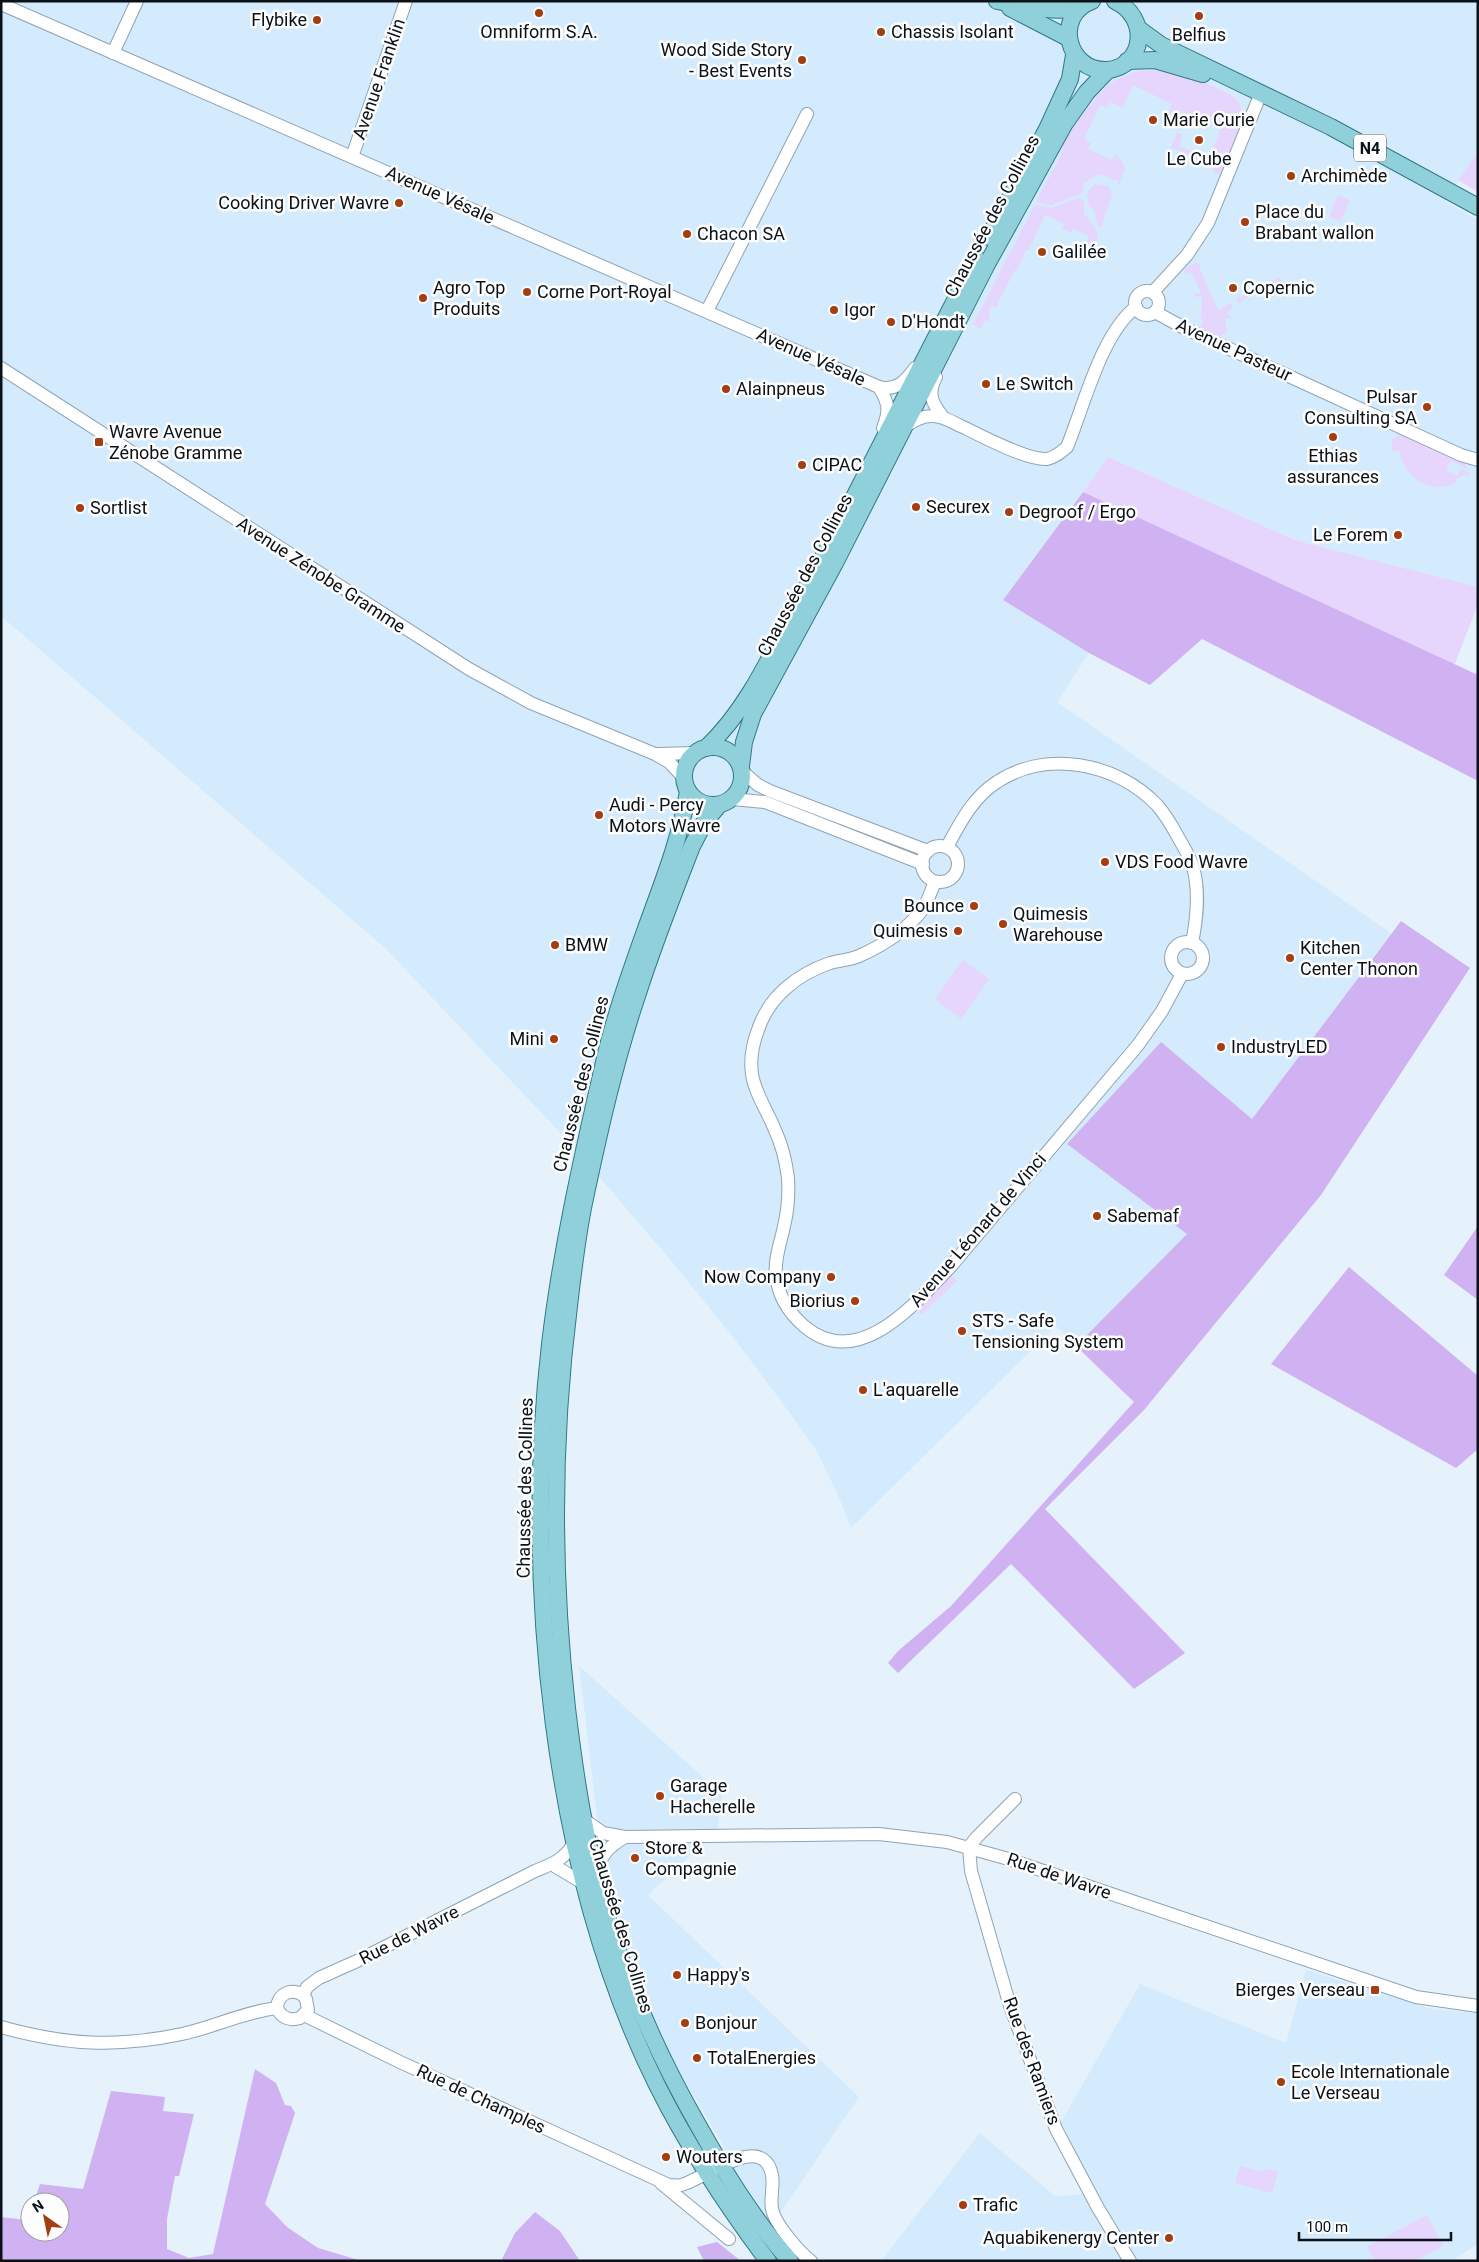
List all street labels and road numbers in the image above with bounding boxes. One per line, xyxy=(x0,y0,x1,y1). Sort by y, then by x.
street label: Avenue Franklin xyxy=(348,16,409,142)
street label: Chaussée des Collines xyxy=(940,131,1043,301)
road number: N4 xyxy=(1354,134,1386,162)
street label: Avenue Vésale xyxy=(383,161,498,228)
street label: Avenue Pasteur xyxy=(1173,314,1295,386)
street label: Avenue Vésale xyxy=(754,323,869,390)
street label: Chaussée des Collines xyxy=(753,490,856,660)
street label: Avenue Zénobe Gramme xyxy=(233,512,409,637)
street label: Chaussée des Collines xyxy=(548,994,613,1174)
street label: Avenue Léonard de Vinci xyxy=(905,1148,1050,1311)
street label: Chaussée des Collines xyxy=(512,1397,537,1579)
street label: Chaussée des Collines xyxy=(585,1836,658,2015)
street label: Rue de Wavre xyxy=(1004,1848,1114,1903)
street label: Rue de Wavre xyxy=(356,1901,462,1969)
street label: Rue des Ramiers xyxy=(1000,1994,1065,2128)
street label: Rue de Champles xyxy=(413,2060,549,2138)

